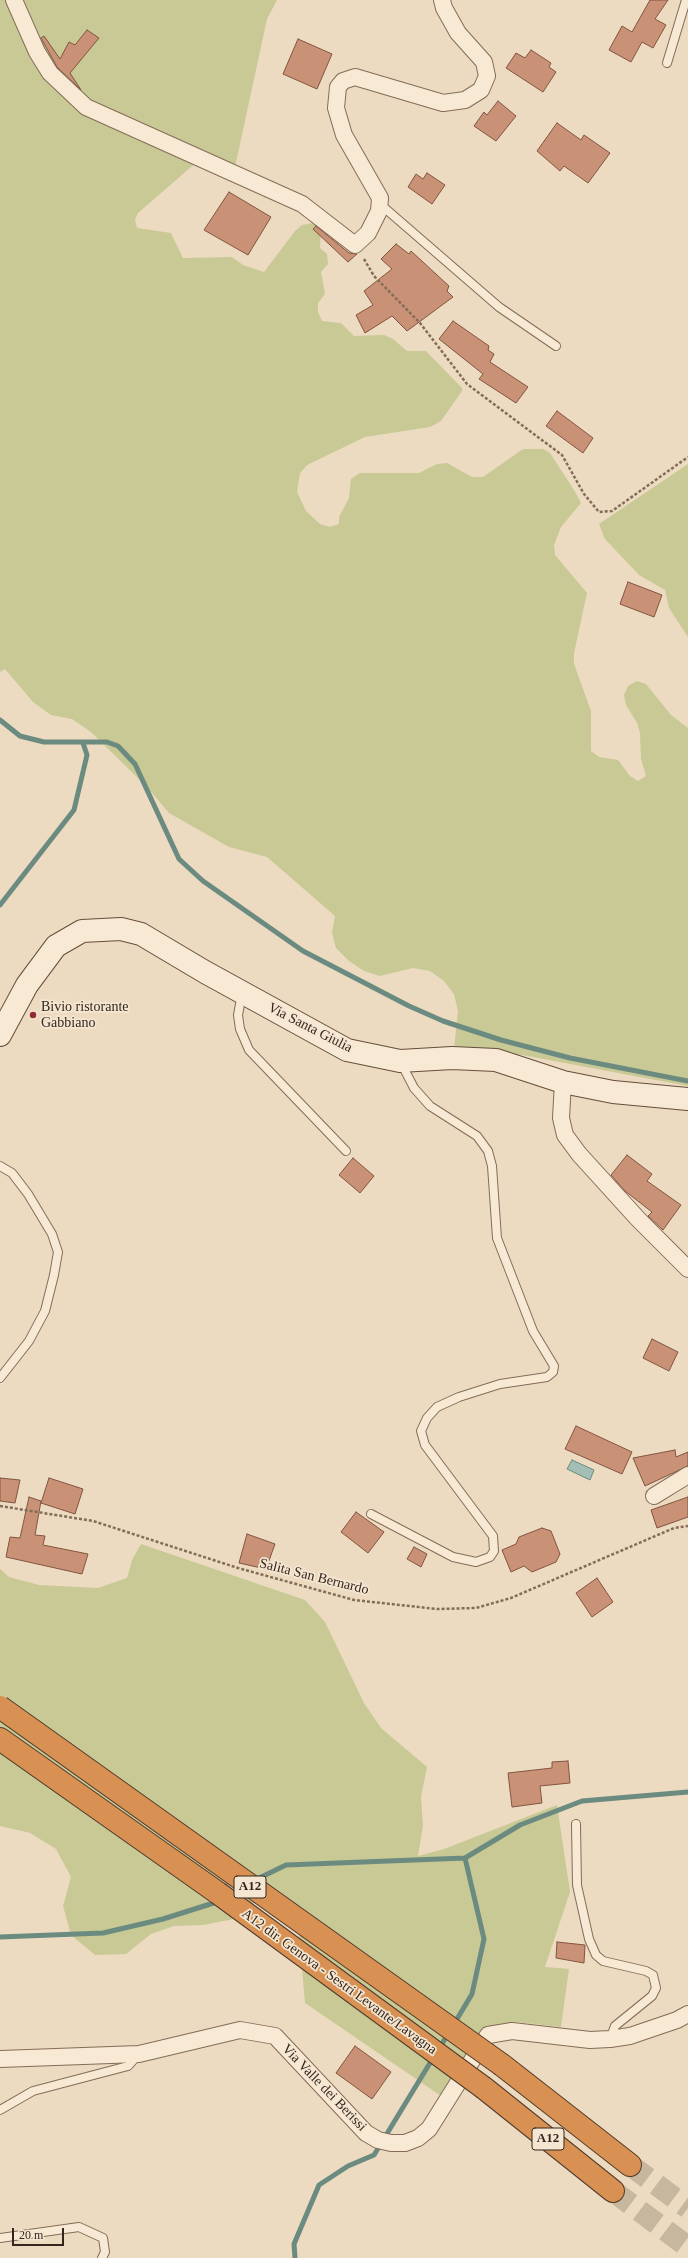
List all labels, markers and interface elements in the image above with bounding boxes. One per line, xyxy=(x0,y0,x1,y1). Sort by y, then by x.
place label: Bivio ristorante Gabbiano xyxy=(41,999,128,1032)
street label: Via Santa Giulia xyxy=(265,1000,355,1056)
marker: Bivio ristorante Gabbiano xyxy=(28,1010,38,1020)
street label: Salita San Bernardo xyxy=(258,1555,370,1599)
road number: A12 xyxy=(234,1876,266,1898)
street label: A12 dir. Genova - Sestri Levante/Lavagna xyxy=(238,1906,440,2058)
street label: Via Valle dei Berissi xyxy=(278,2041,370,2135)
road number: A12 xyxy=(532,2128,564,2150)
scale bar xyxy=(14,2220,66,2246)
text: 20 m xyxy=(19,2228,43,2242)

